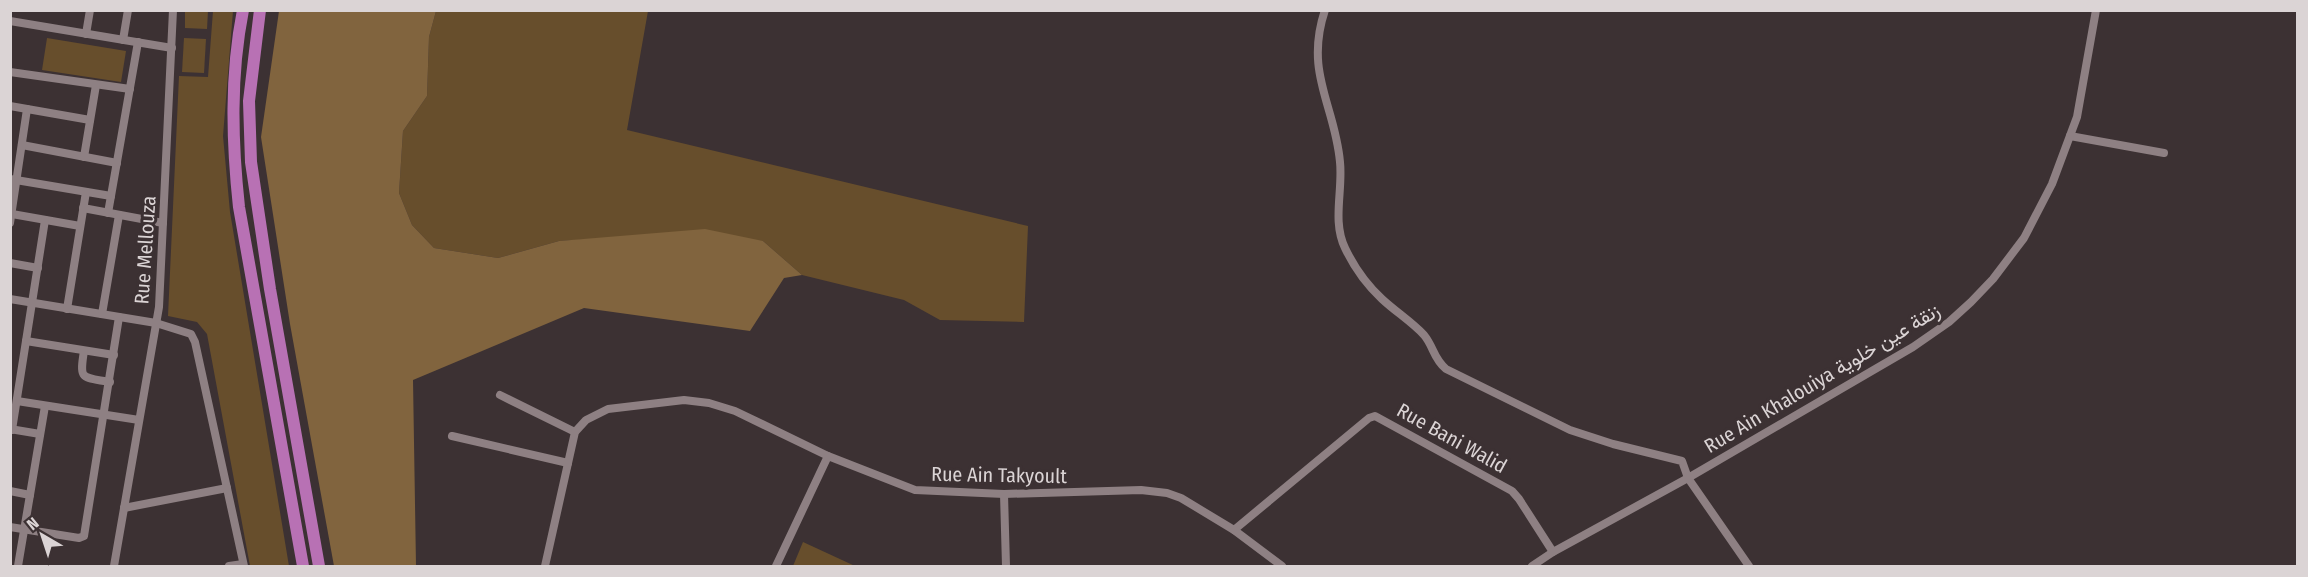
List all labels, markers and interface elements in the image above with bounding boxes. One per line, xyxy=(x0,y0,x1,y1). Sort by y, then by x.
street label: Rue Mellouza xyxy=(129,195,161,305)
street label: Rue Ain Khalouiya زنقة عين خلوية xyxy=(1700,298,1945,459)
street label: Rue Bani Walid xyxy=(1393,398,1511,478)
street label: Rue Ain Takyoult xyxy=(931,462,1068,488)
north arrow xyxy=(12,505,72,565)
text: N xyxy=(23,513,43,534)

